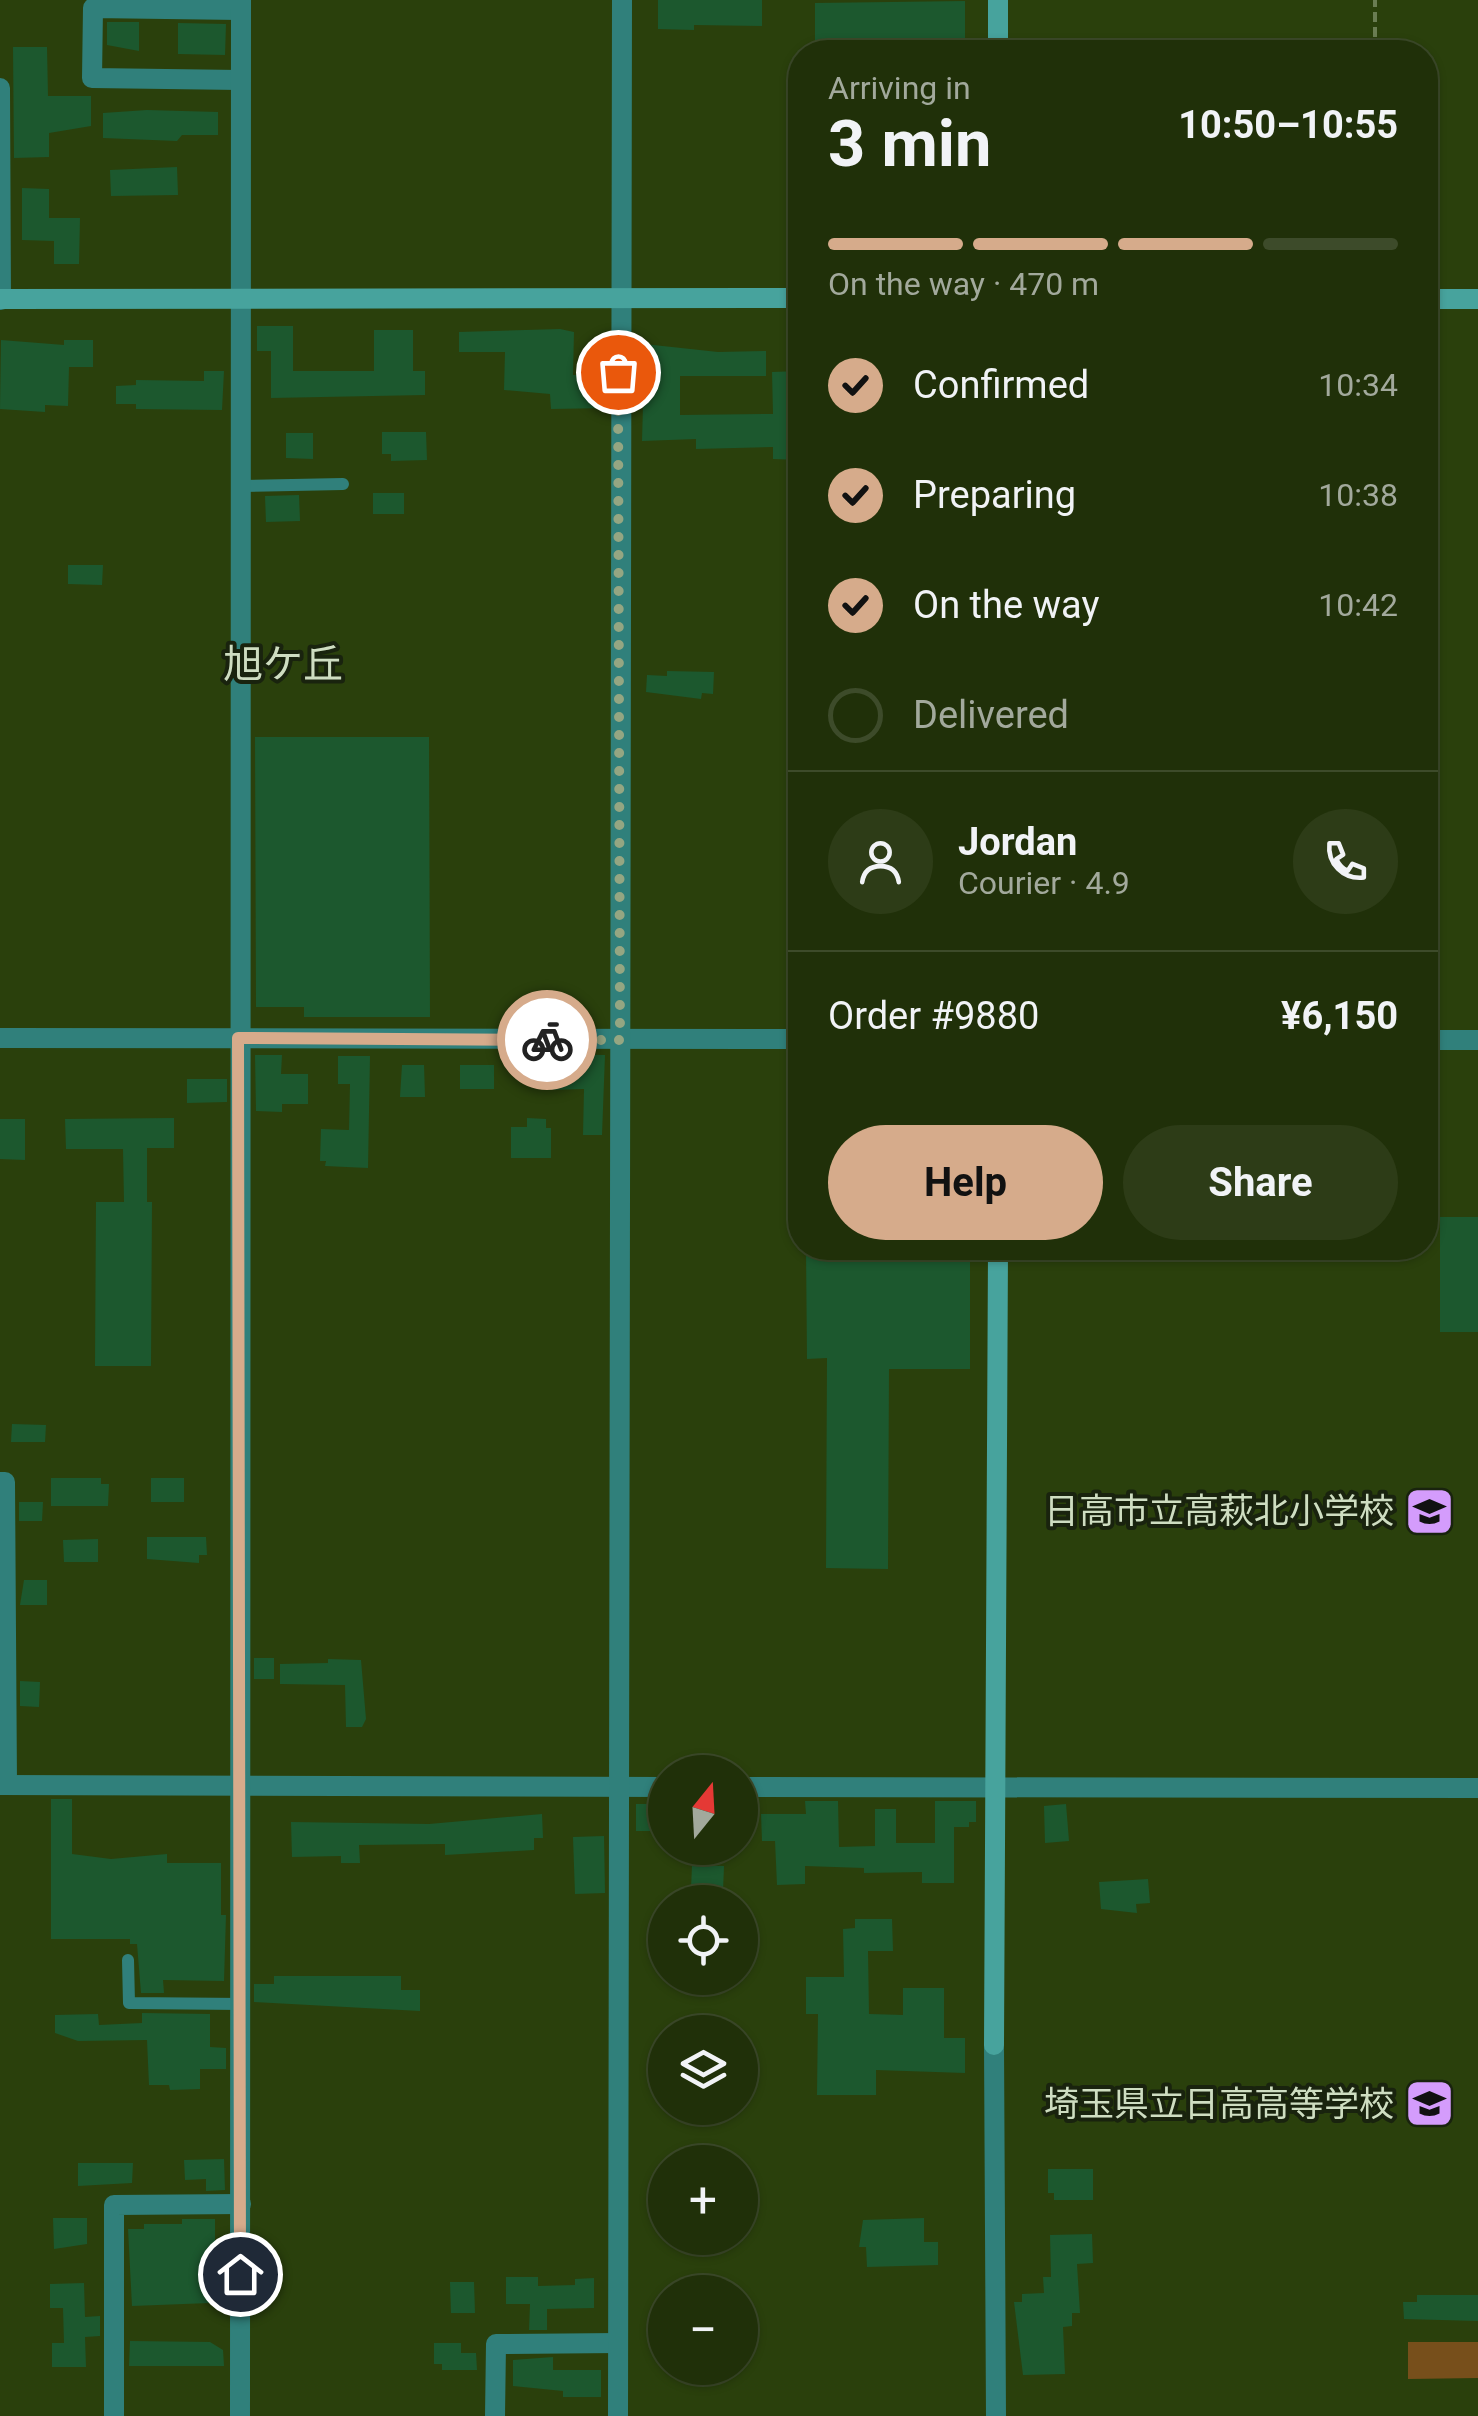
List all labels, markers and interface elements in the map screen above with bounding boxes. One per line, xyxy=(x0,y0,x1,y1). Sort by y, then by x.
text: Arriving in xyxy=(828,69,971,107)
text: 10:50–10:55 xyxy=(1178,103,1398,147)
text: 3 min xyxy=(828,106,991,182)
text: On the way · 470 m xyxy=(828,265,1099,303)
pin xyxy=(576,330,661,415)
icon: bag xyxy=(591,345,646,400)
icon: check xyxy=(828,358,883,413)
text: Confirmed xyxy=(913,363,1089,407)
text: 10:34 xyxy=(1318,366,1398,404)
icon: check xyxy=(828,468,883,523)
text: Preparing xyxy=(913,473,1076,517)
text: 10:38 xyxy=(1318,476,1398,514)
icon: check xyxy=(828,578,883,633)
text: On the way xyxy=(913,583,1099,627)
text: 10:42 xyxy=(1318,586,1398,624)
district label: 旭ケ丘 xyxy=(223,641,343,688)
text: Delivered xyxy=(913,693,1069,737)
button: person xyxy=(828,809,933,914)
button: phone xyxy=(1293,809,1398,914)
text: Jordan xyxy=(958,820,1077,864)
text: Courier · 4.9 xyxy=(958,864,1130,902)
courier xyxy=(497,990,597,1090)
text: Order #9880 xyxy=(828,994,1039,1038)
text: ¥6,150 xyxy=(1281,994,1398,1038)
icon: bike xyxy=(520,1013,575,1068)
button: Help xyxy=(828,1125,1103,1240)
button: Share xyxy=(1123,1125,1398,1240)
school or university icon: 日高市立高萩北小学校 xyxy=(1403,1485,1455,1537)
place label: 日高市立高萩北小学校 xyxy=(1044,1491,1394,1532)
north arrow xyxy=(648,1755,758,1865)
map controls xyxy=(648,1755,758,2385)
button: locate xyxy=(648,1885,758,1995)
button: layers xyxy=(648,2015,758,2125)
school or university icon: 埼玉県立日高高等学校 xyxy=(1403,2078,1455,2130)
place label: 埼玉県立日高高等学校 xyxy=(1044,2084,1394,2125)
button: + xyxy=(648,2145,758,2255)
pin xyxy=(198,2232,283,2317)
icon: home xyxy=(213,2247,268,2302)
button: − xyxy=(648,2275,758,2385)

